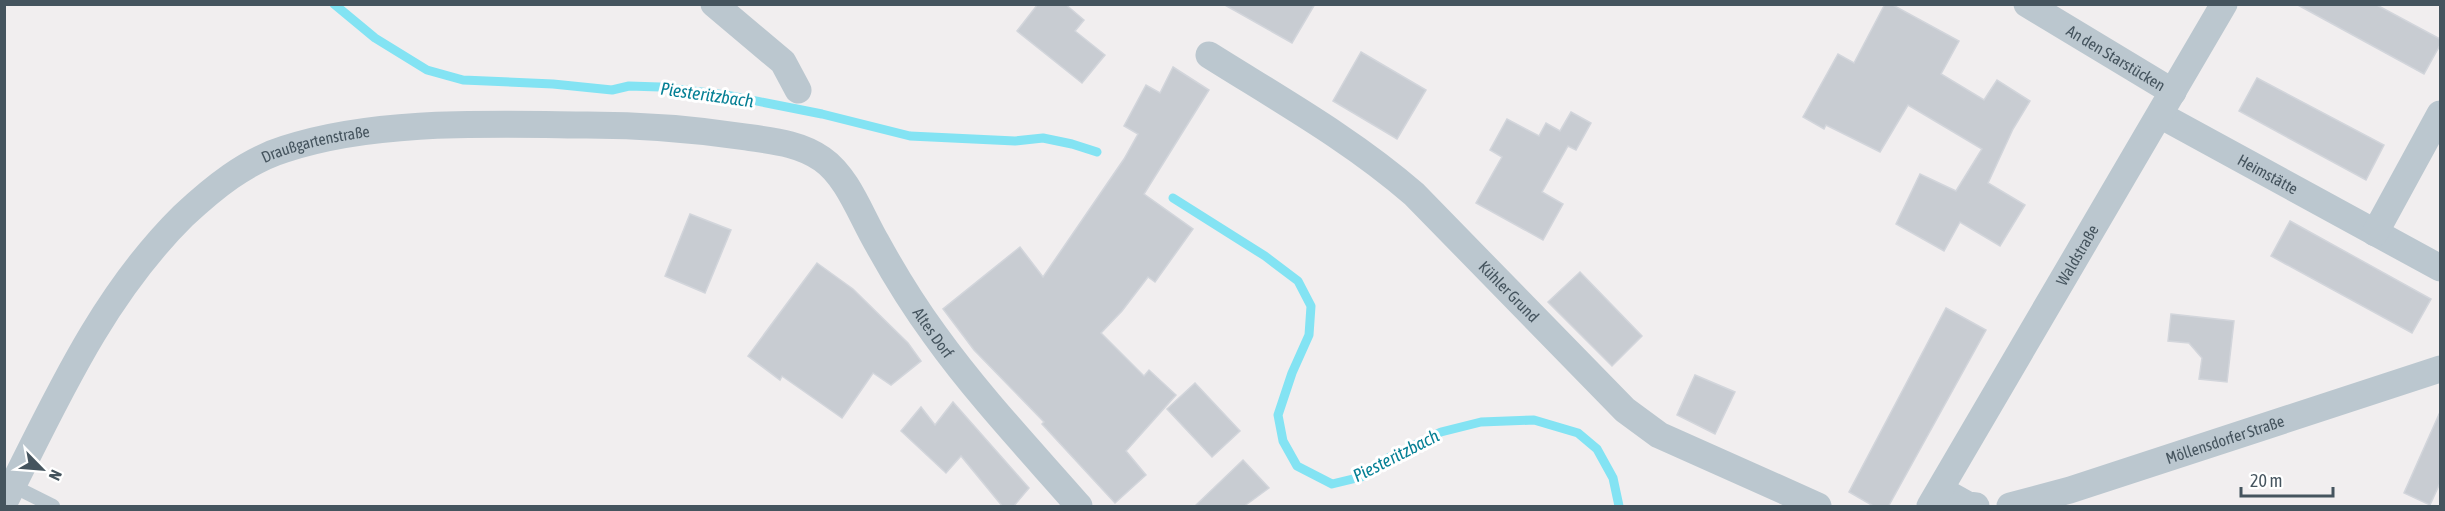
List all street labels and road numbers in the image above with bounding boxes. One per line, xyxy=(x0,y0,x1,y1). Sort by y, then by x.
street label: An den Starstücken xyxy=(2064,21,2169,94)
street label: Draußgartenstraße xyxy=(258,122,371,166)
street label: Heimstätte xyxy=(2235,150,2301,198)
street label: Waldstraße xyxy=(2052,221,2102,288)
street label: Kühler Grund xyxy=(1475,257,1543,325)
street label: Altes Dorf xyxy=(909,304,958,361)
street label: Möllensdorfer Straße xyxy=(2163,412,2286,467)

